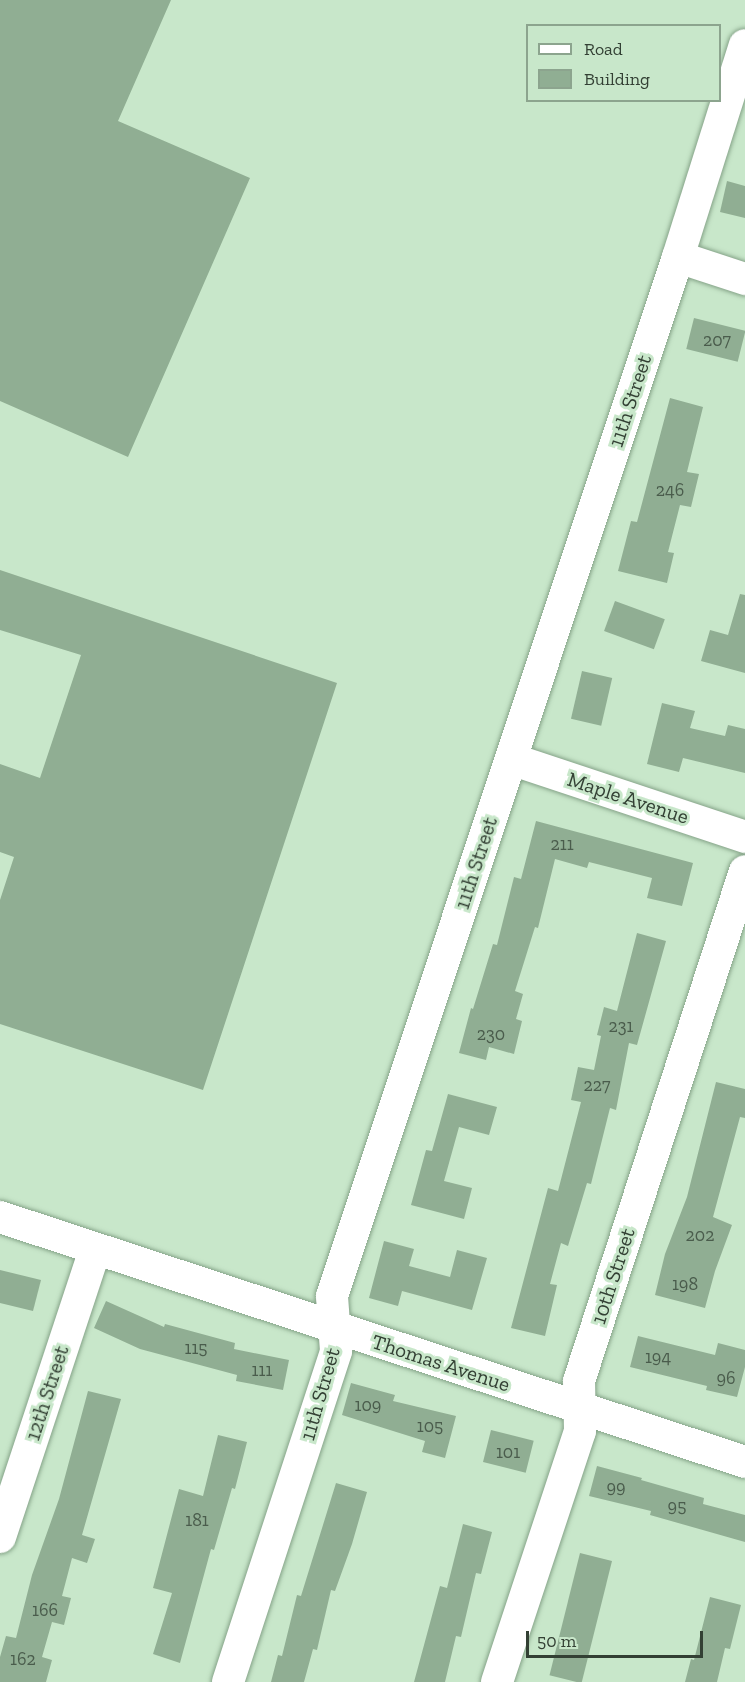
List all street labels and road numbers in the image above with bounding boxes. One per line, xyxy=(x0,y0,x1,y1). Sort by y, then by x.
street label: 11th Street xyxy=(603,352,657,450)
street label: Maple Avenue xyxy=(564,766,692,830)
street label: 11th Street xyxy=(449,814,503,912)
street label: 10th Street xyxy=(586,1225,640,1327)
street label: Thomas Avenue xyxy=(368,1329,514,1397)
street label: 12th Street xyxy=(20,1342,74,1444)
street label: 11th Street xyxy=(295,1344,345,1444)

